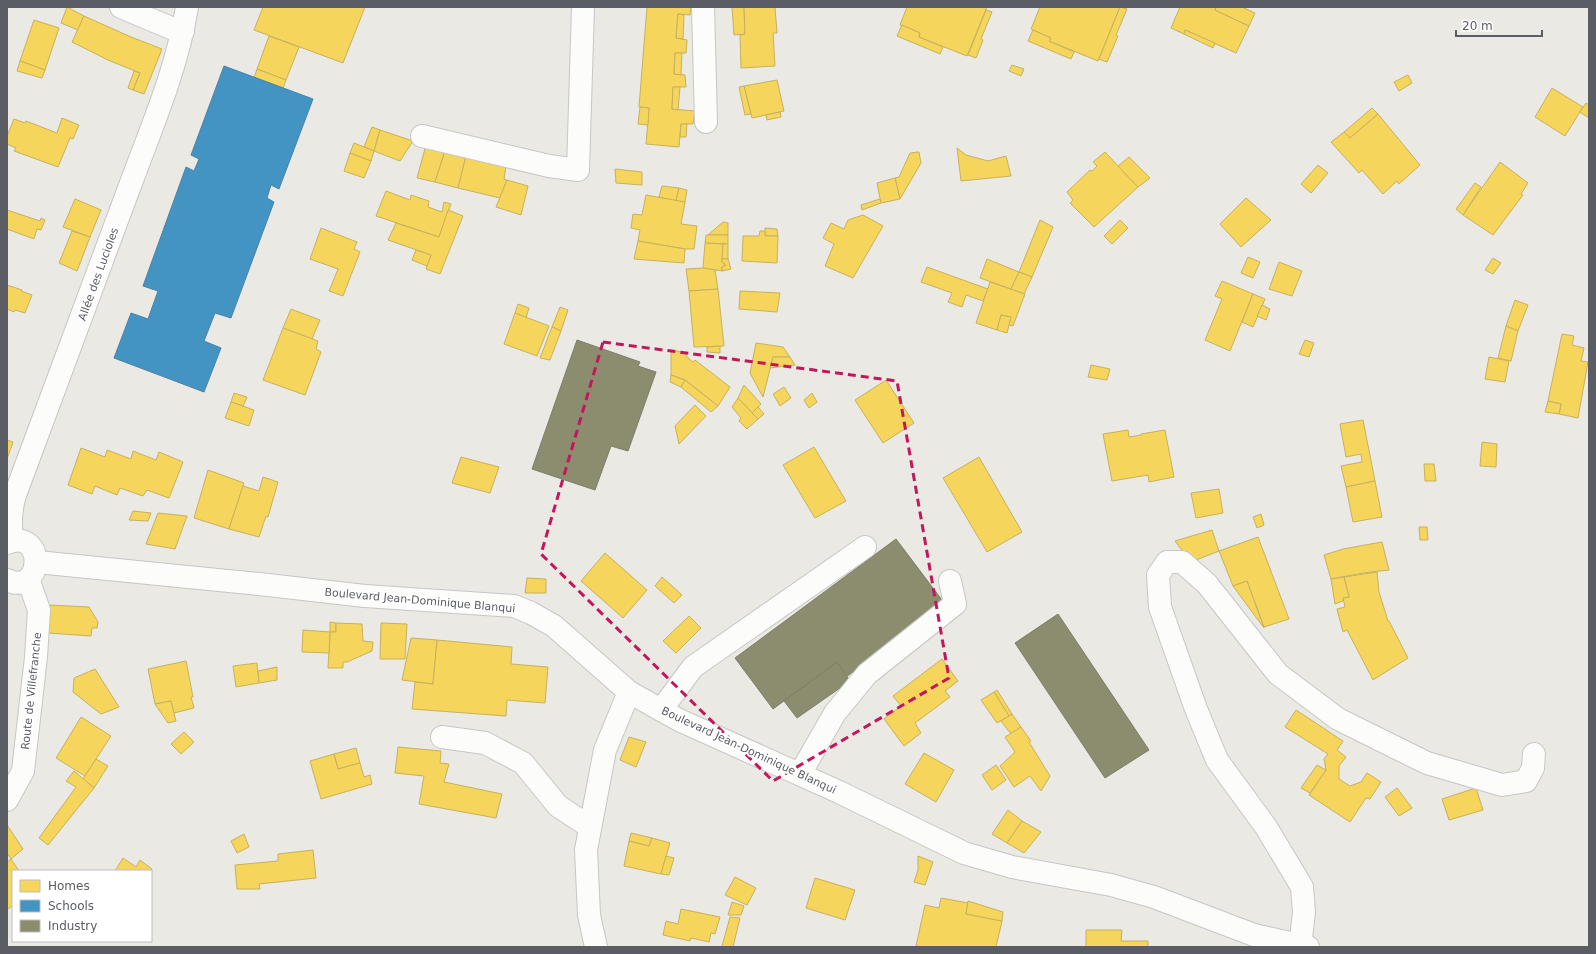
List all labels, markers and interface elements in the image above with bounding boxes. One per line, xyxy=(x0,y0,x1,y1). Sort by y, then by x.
scale bar xyxy=(1456,12,1542,38)
text: 20 m xyxy=(1462,19,1493,33)
street label: Allée des Lucioles xyxy=(76,226,121,322)
street label: Boulevard Jean-Dominique Blanqui xyxy=(324,586,516,615)
street label: Route de Villefranche xyxy=(19,632,44,750)
street label: Boulevard Jean-Dominique Blanqui xyxy=(659,704,838,797)
legend xyxy=(12,870,152,942)
text: Homes xyxy=(48,879,90,893)
text: Schools xyxy=(48,899,94,913)
text: Industry xyxy=(48,919,97,933)

